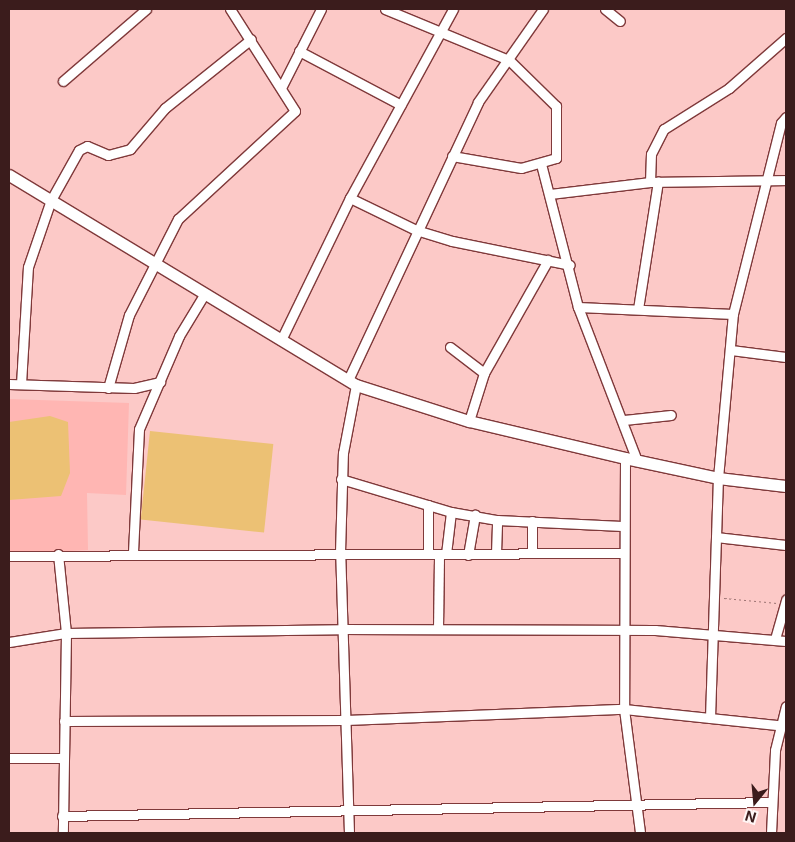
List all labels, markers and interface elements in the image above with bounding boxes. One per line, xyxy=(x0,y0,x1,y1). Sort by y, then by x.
north arrow xyxy=(730,777,780,827)
text: N xyxy=(743,807,758,827)

